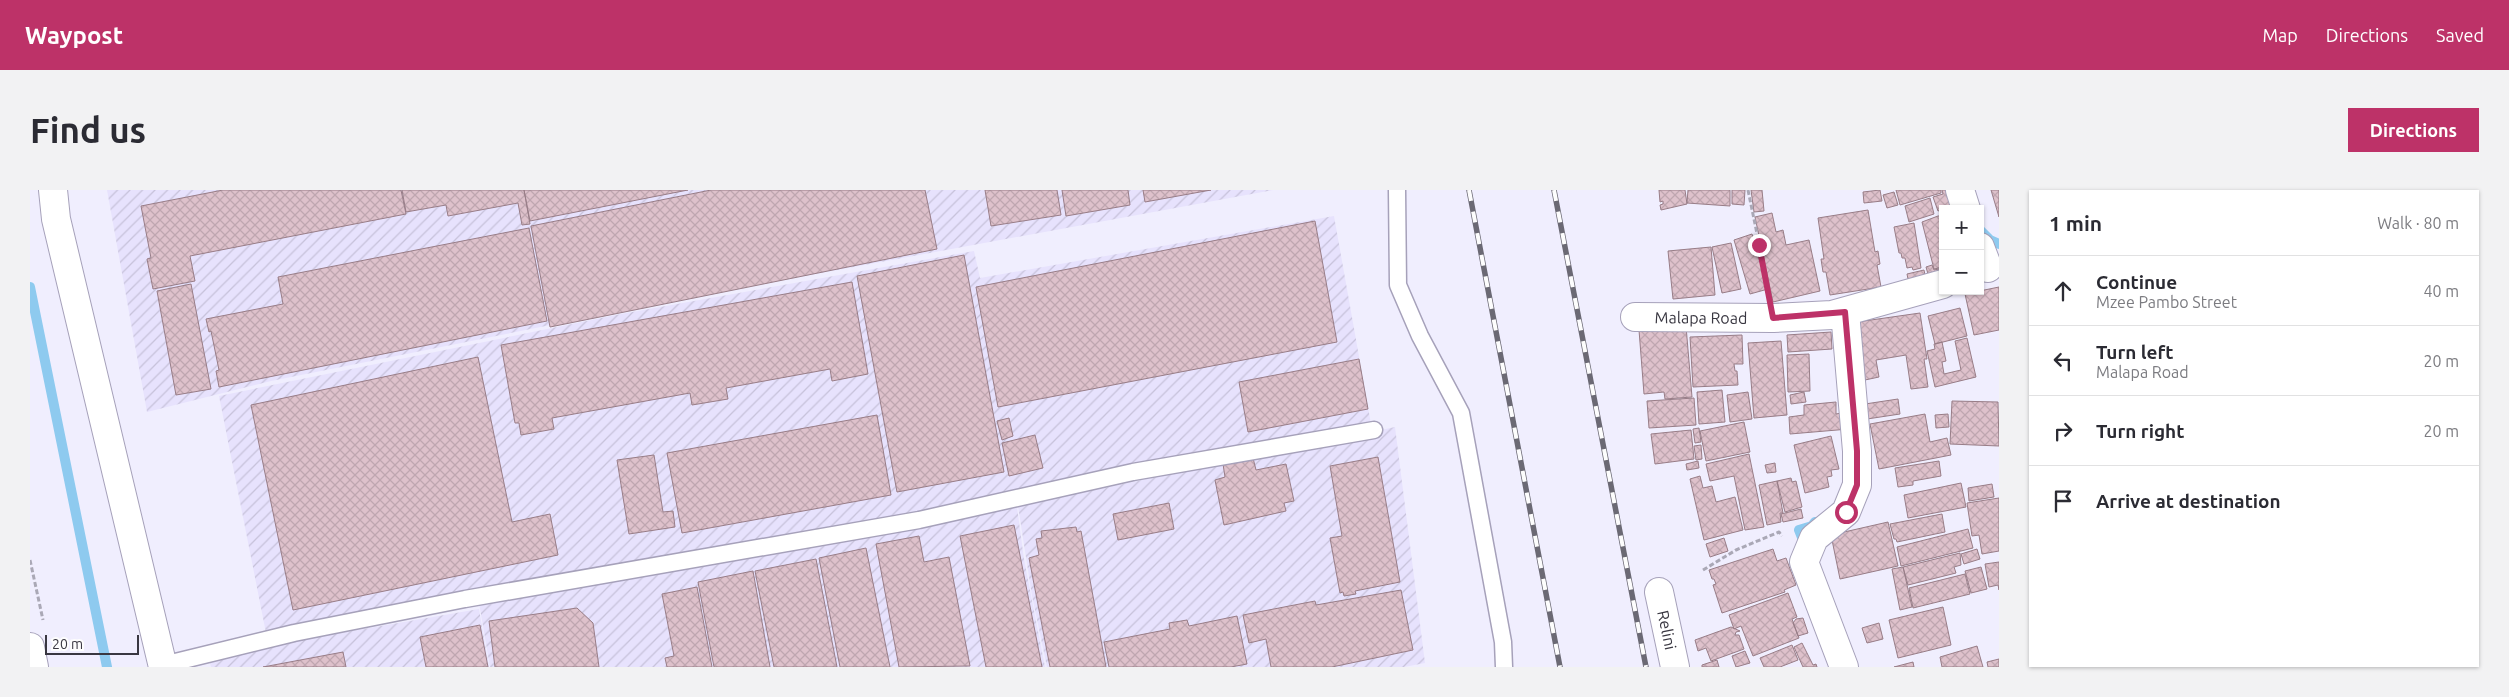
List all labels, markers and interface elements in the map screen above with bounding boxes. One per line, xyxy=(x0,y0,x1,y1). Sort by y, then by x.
text: Waypost xyxy=(25,22,123,49)
text: Map xyxy=(2262,25,2298,45)
text: Directions xyxy=(2326,25,2408,45)
text: Saved xyxy=(2436,25,2484,45)
button: Directions xyxy=(2348,108,2479,152)
text: Find us xyxy=(30,110,146,150)
map controls xyxy=(1939,205,1984,295)
button: + xyxy=(1939,205,1984,250)
text: 1 min xyxy=(2049,211,2102,235)
text: Walk · 80 m xyxy=(2377,214,2459,232)
route end xyxy=(1748,234,1771,257)
button: − xyxy=(1939,250,1984,295)
text: Continue xyxy=(2096,271,2177,293)
icon: ahead xyxy=(2049,277,2077,305)
text: 40 m xyxy=(2423,282,2459,300)
text: Mzee Pambo Street xyxy=(2096,293,2237,311)
street label: Malapa Road xyxy=(1655,308,1747,327)
text: Turn left xyxy=(2096,341,2174,363)
icon: left xyxy=(2049,347,2077,375)
text: 20 m xyxy=(2423,352,2459,370)
text: Malapa Road xyxy=(2096,363,2189,381)
icon: right xyxy=(2049,417,2077,445)
text: Turn right xyxy=(2096,420,2184,442)
text: 20 m xyxy=(2423,422,2459,440)
icon: arrive xyxy=(2049,487,2077,515)
text: Arrive at destination xyxy=(2096,490,2281,512)
route start xyxy=(1835,501,1858,524)
street label: Relini xyxy=(1654,609,1680,652)
scale bar xyxy=(45,632,139,655)
text: 20 m xyxy=(52,636,83,652)

